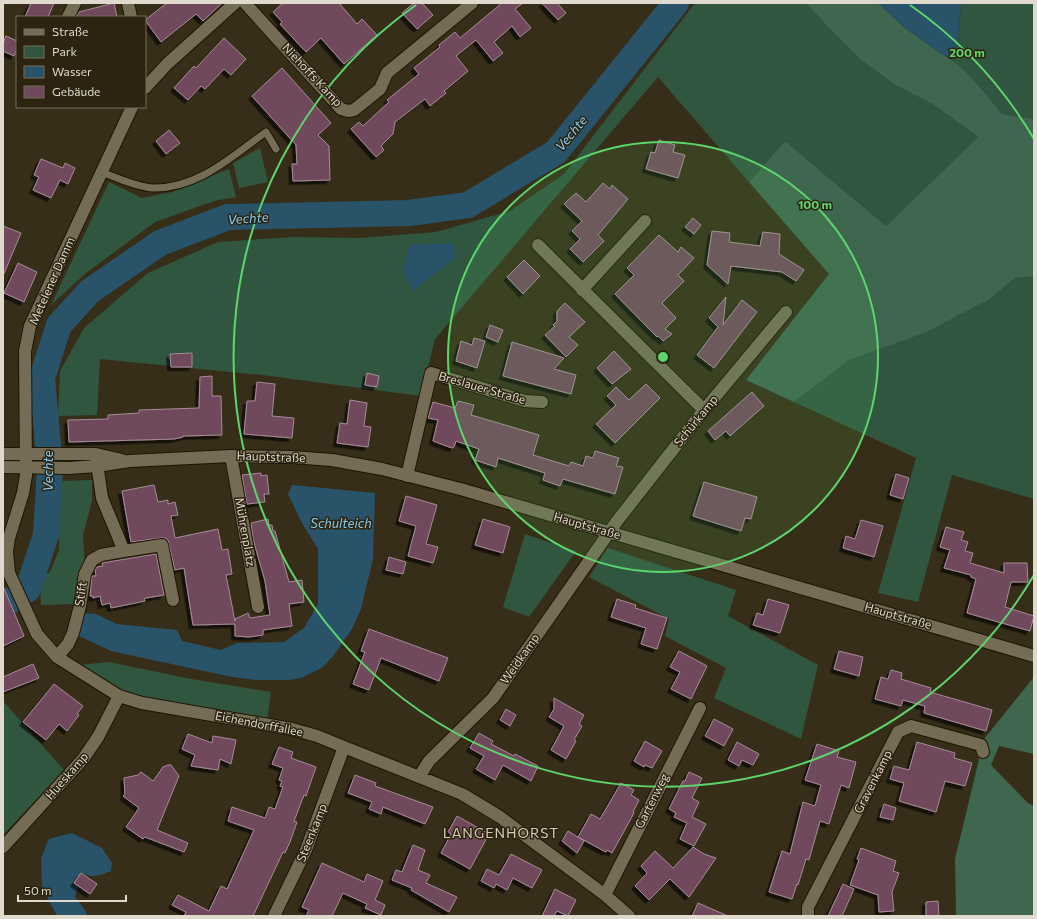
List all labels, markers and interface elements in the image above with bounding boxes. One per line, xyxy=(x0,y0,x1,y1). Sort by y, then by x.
legend xyxy=(16,16,146,108)
text: Straße xyxy=(52,24,88,38)
street label: Niehoffs Kamp xyxy=(280,40,346,109)
text: Park xyxy=(52,44,78,58)
text: 200 m xyxy=(949,45,985,59)
text: Wasser xyxy=(52,64,92,78)
text: Gebäude xyxy=(52,84,100,98)
water label: Vechte xyxy=(552,112,590,154)
text: 100 m xyxy=(798,197,832,211)
water label: Vechte xyxy=(227,209,269,227)
street label: Metelener Damm xyxy=(25,235,77,327)
centre of rings xyxy=(656,350,670,364)
street label: Breslauer Straße xyxy=(437,368,527,406)
street label: Schürkamp xyxy=(670,392,720,449)
street label: Hauptstraße xyxy=(236,448,306,464)
water label: Vechte xyxy=(40,450,56,491)
street label: Mührenplatz xyxy=(233,496,259,568)
street label: Hauptstraße xyxy=(552,509,622,541)
water label: Schulteich xyxy=(310,515,372,531)
street label: Stift xyxy=(71,581,89,607)
street label: Hauptstraße xyxy=(863,599,933,631)
street label: Weidkamp xyxy=(497,631,542,686)
street label: Eichendorffallee xyxy=(214,708,304,738)
street label: Gravenkamp xyxy=(850,748,894,816)
street label: Hueskamp xyxy=(42,749,91,802)
street label: Gartenweg xyxy=(631,770,671,830)
street label: Steenkamp xyxy=(293,801,329,864)
district label: LANGENHORST xyxy=(443,824,559,841)
scale bar xyxy=(18,877,126,903)
text: 50 m xyxy=(24,883,52,897)

